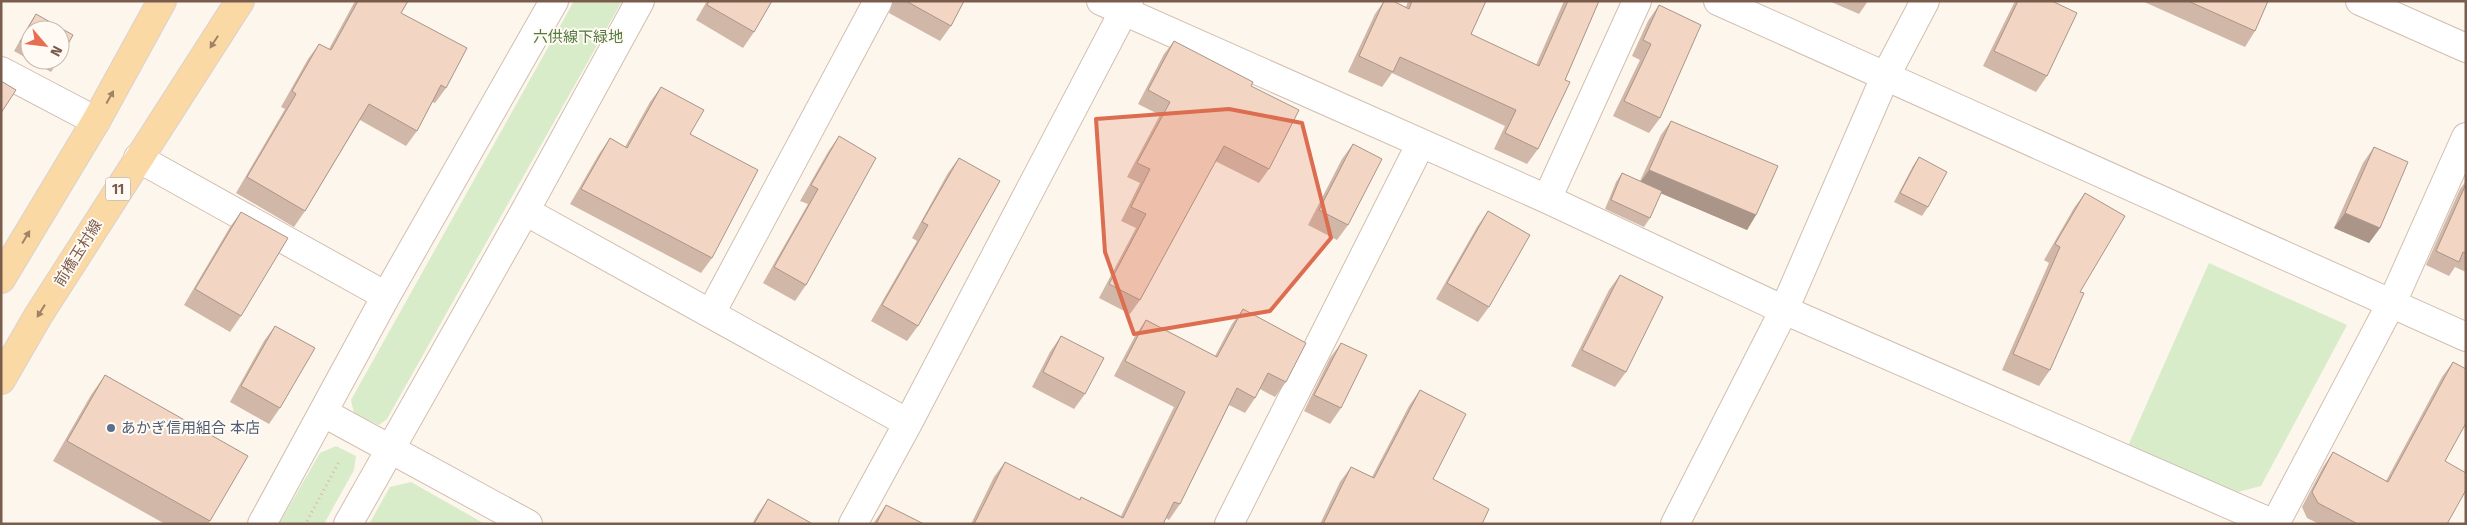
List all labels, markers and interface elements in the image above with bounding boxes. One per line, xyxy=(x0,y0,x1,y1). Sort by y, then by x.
north arrow xyxy=(20,20,70,70)
park label: 六供線下緑地 xyxy=(533,28,623,46)
one-way arrow xyxy=(209,35,218,49)
text: N xyxy=(46,43,66,59)
one-way arrow xyxy=(105,91,114,104)
road number: 11 xyxy=(106,178,130,200)
street label: 前橋玉村線 xyxy=(50,216,106,290)
one-way arrow xyxy=(22,230,31,243)
one-way arrow xyxy=(36,305,45,318)
place label: あかぎ信用組合 本店 xyxy=(121,419,260,437)
marker: あかぎ信用組合 本店 xyxy=(105,422,117,434)

